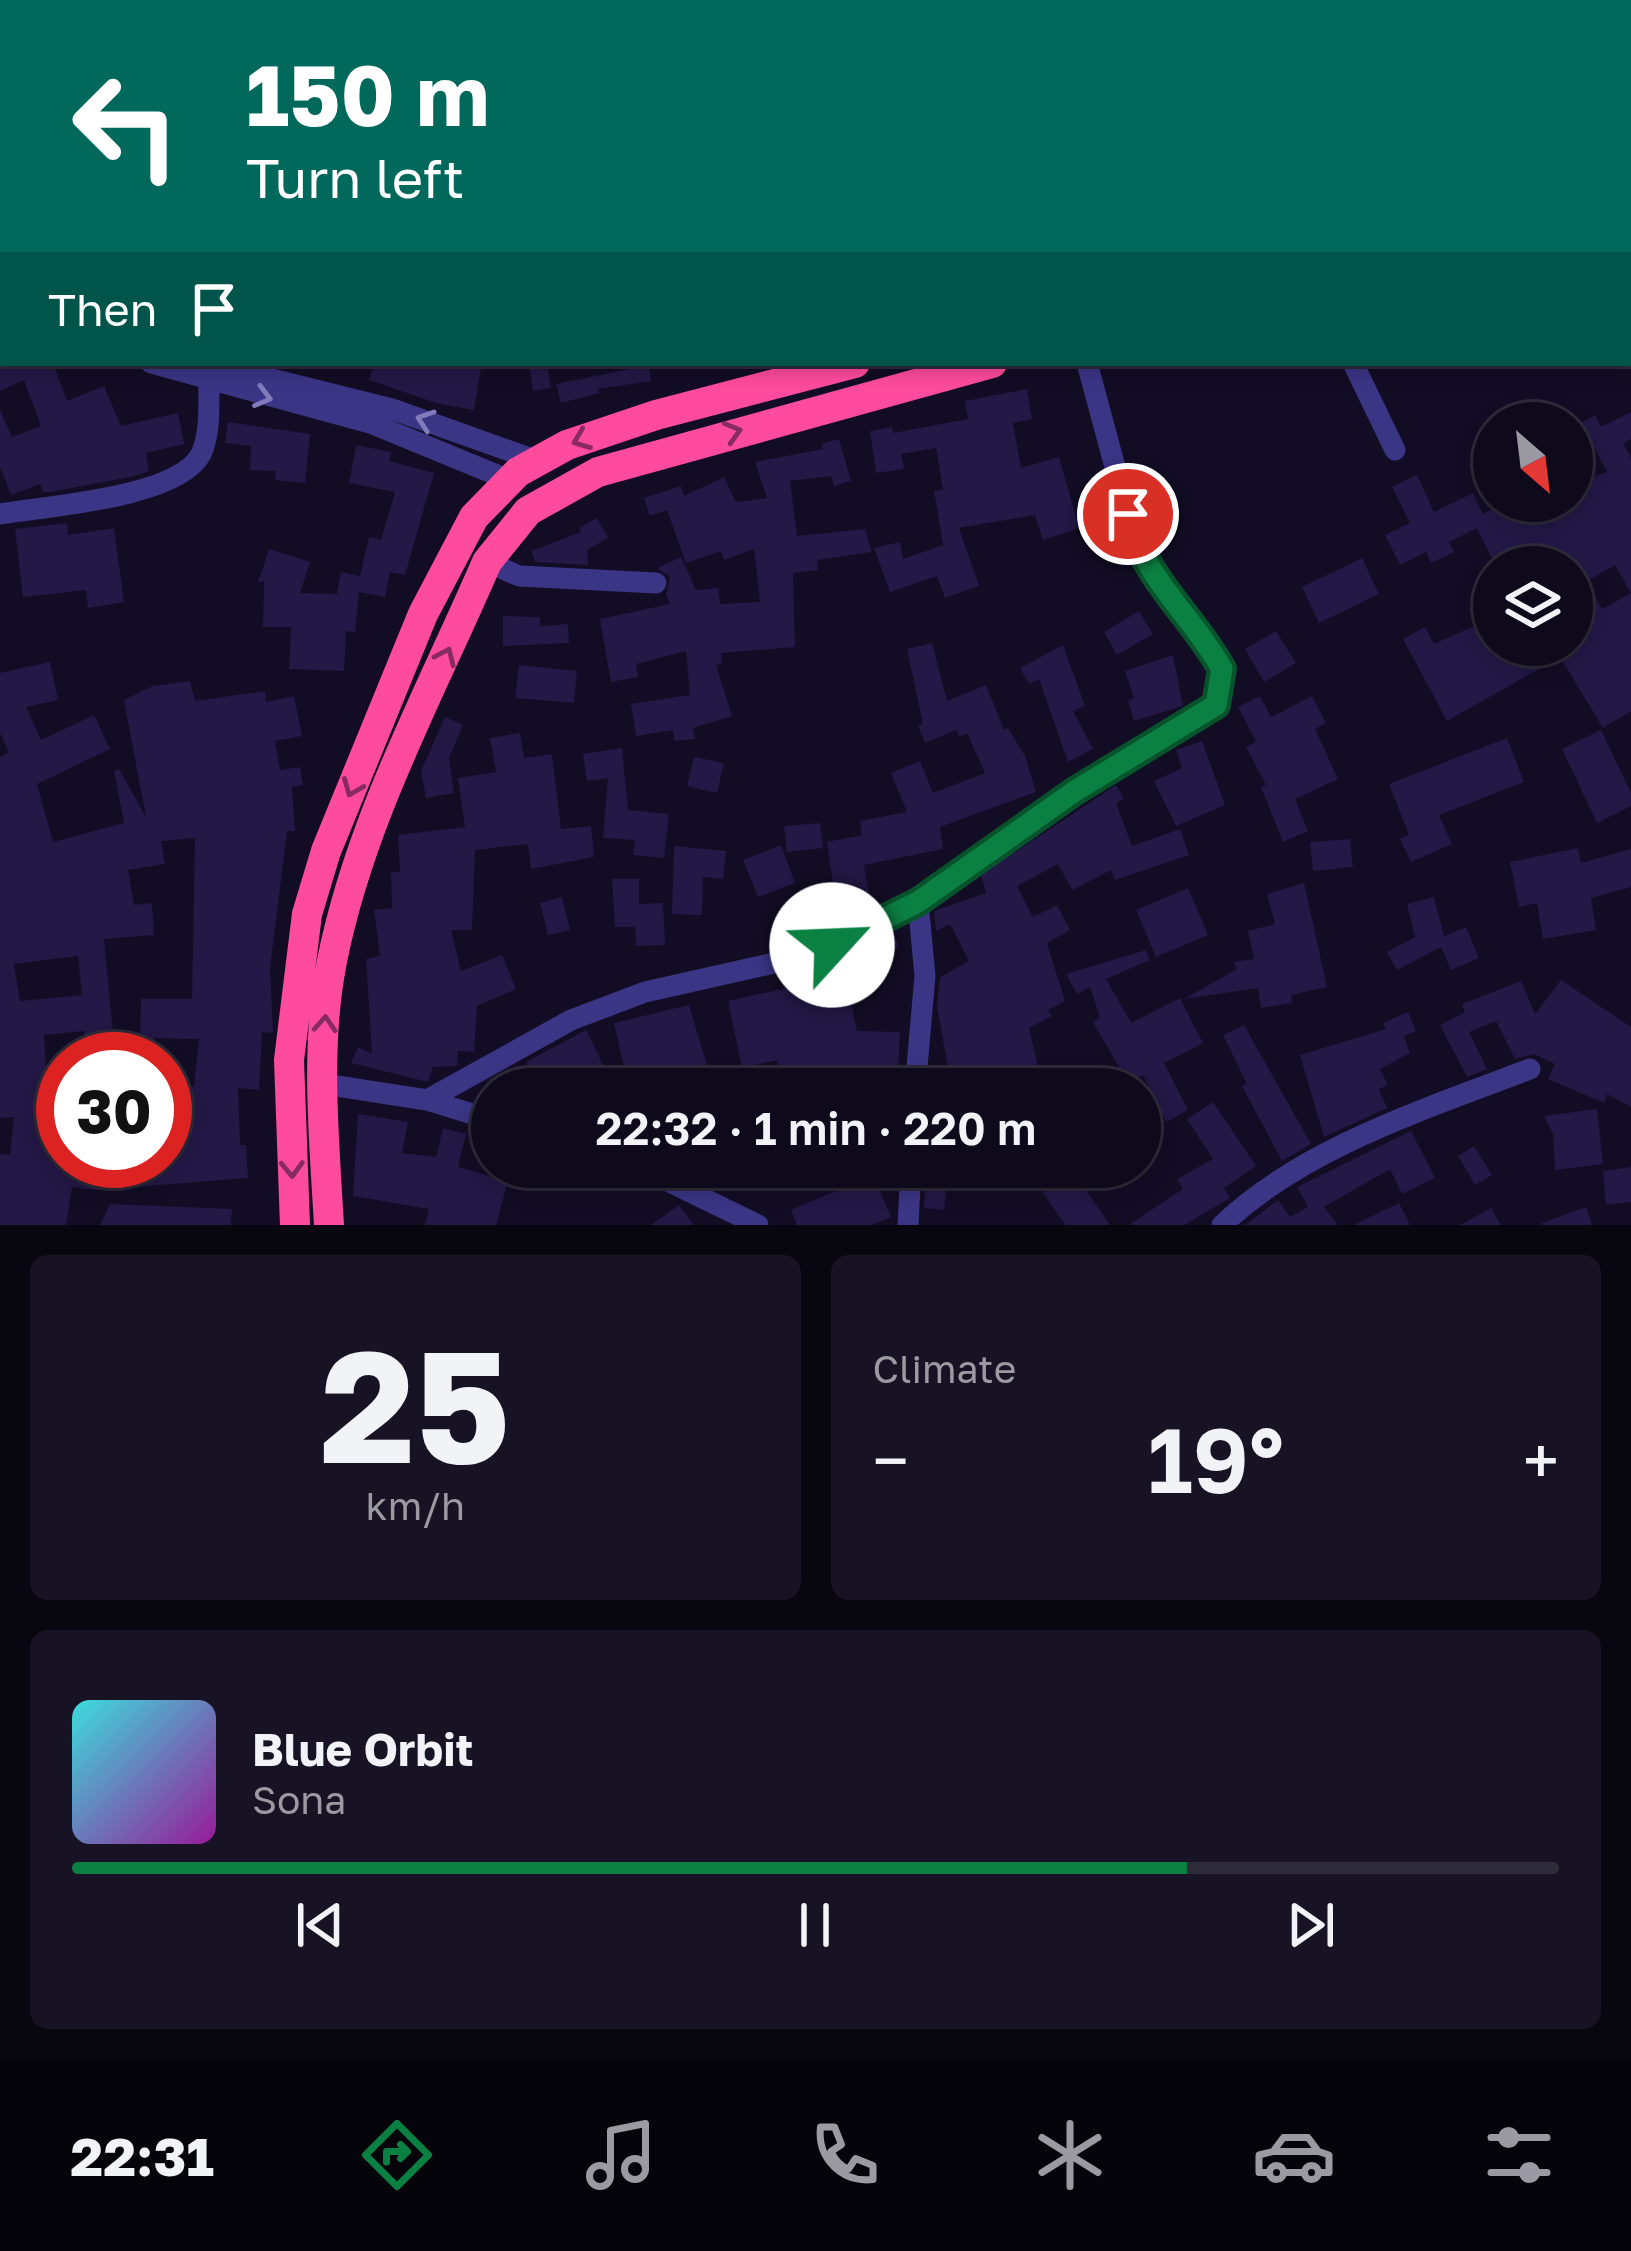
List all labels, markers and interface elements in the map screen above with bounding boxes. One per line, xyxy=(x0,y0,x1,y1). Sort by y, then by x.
text: 150 m xyxy=(246,44,490,144)
icon: left xyxy=(48,48,204,204)
text: Turn left xyxy=(246,145,464,210)
icon: arrive xyxy=(181,276,247,342)
text: Then xyxy=(48,282,157,336)
one-way arrow xyxy=(252,383,273,408)
north arrow xyxy=(1473,402,1593,522)
map controls xyxy=(1473,402,1593,666)
one-way arrow xyxy=(415,409,436,434)
one-way arrow xyxy=(722,421,743,446)
one-way arrow xyxy=(571,425,592,450)
pin xyxy=(1077,463,1179,565)
icon: arrive xyxy=(1095,481,1161,547)
button: layers xyxy=(1473,546,1593,666)
one-way arrow xyxy=(432,647,456,669)
one-way arrow xyxy=(342,777,366,798)
position arrow xyxy=(769,882,895,1008)
one-way arrow xyxy=(312,1014,338,1033)
speed limit sign: 30 xyxy=(36,1032,192,1188)
text: 22:32 · 1 min · 220 m xyxy=(596,1101,1036,1155)
one-way arrow xyxy=(279,1160,305,1179)
text: 25 xyxy=(320,1310,510,1497)
text: Climate xyxy=(873,1345,1016,1392)
text: 19° xyxy=(1147,1405,1284,1513)
text: − xyxy=(873,1420,909,1500)
text: + xyxy=(1523,1420,1559,1500)
text: km/h xyxy=(366,1482,465,1529)
text: Blue Orbit xyxy=(252,1722,474,1776)
text: Sona xyxy=(252,1776,346,1823)
icon: previous xyxy=(287,1892,353,1958)
icon: pause xyxy=(782,1892,848,1958)
icon: next xyxy=(1278,1892,1344,1958)
icon: directions xyxy=(355,2113,439,2197)
icon: music xyxy=(579,2113,663,2197)
icon: phone xyxy=(803,2113,887,2197)
icon: climate xyxy=(1028,2113,1112,2197)
icon: car xyxy=(1252,2113,1336,2197)
icon: filters xyxy=(1477,2113,1561,2197)
text: 22:31 xyxy=(70,2123,214,2188)

